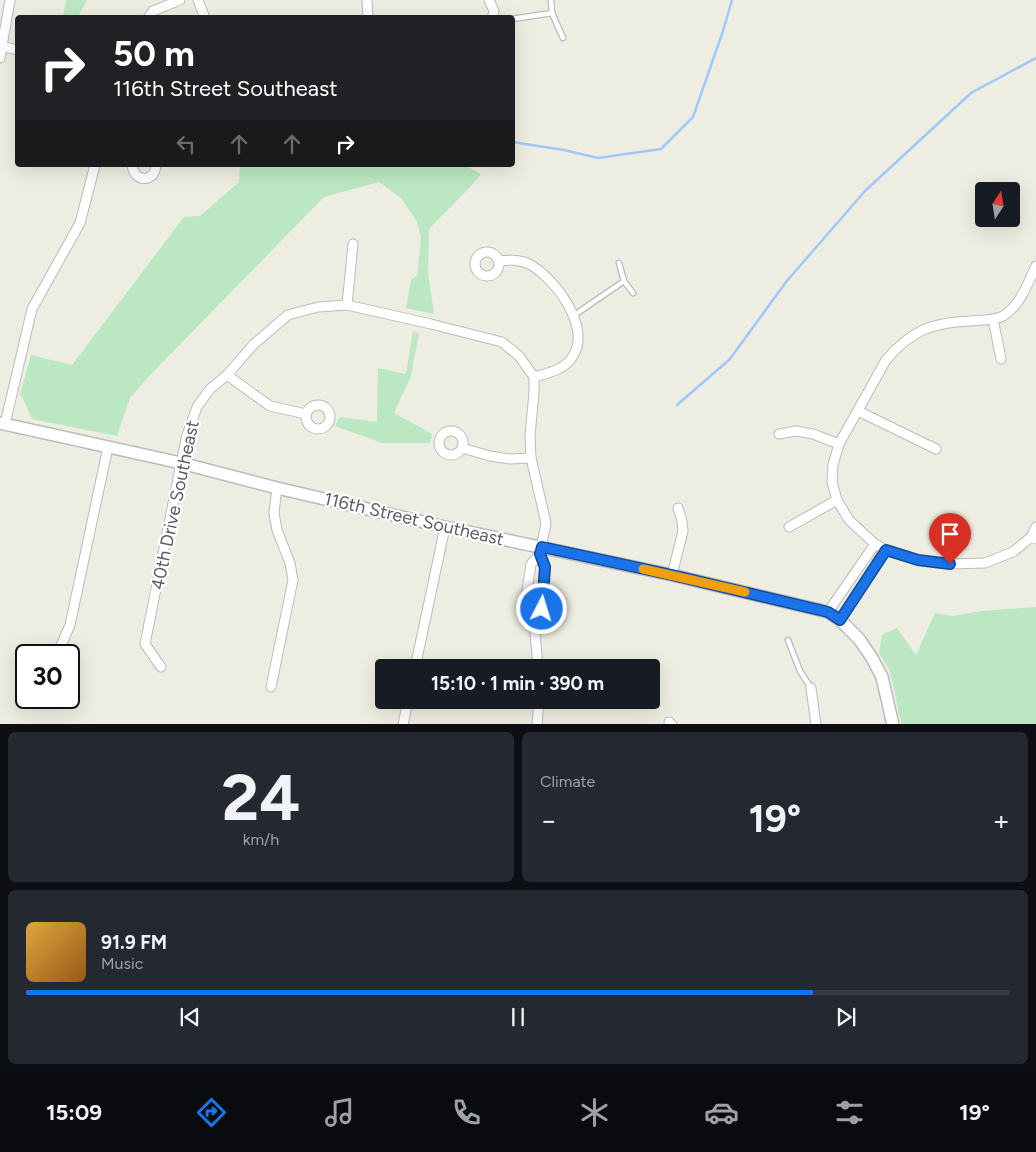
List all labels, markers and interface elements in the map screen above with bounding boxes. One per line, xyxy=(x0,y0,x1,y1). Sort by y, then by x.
text: 50 m xyxy=(113,33,195,75)
icon: right xyxy=(30,35,95,100)
text: 116th Street Southeast xyxy=(113,75,338,102)
icon: left xyxy=(172,130,200,158)
icon: ahead xyxy=(225,130,253,158)
icon: ahead xyxy=(278,130,306,158)
icon: right xyxy=(331,130,359,158)
north arrow xyxy=(975,182,1020,228)
map controls xyxy=(975,182,1020,227)
street label: 40th Drive Southeast xyxy=(146,418,204,592)
street label: 116th Street Southeast xyxy=(322,488,506,550)
pin xyxy=(929,513,971,564)
icon: arrive xyxy=(936,520,964,548)
position arrow xyxy=(515,582,567,634)
speed limit sign: 30 xyxy=(15,644,80,709)
text: 15:10 · 1 min · 390 m xyxy=(431,672,604,695)
text: 24 xyxy=(222,758,300,836)
text: Climate xyxy=(540,772,595,791)
text: 19° xyxy=(749,796,801,842)
text: − xyxy=(540,803,557,837)
text: + xyxy=(993,803,1010,837)
text: km/h xyxy=(243,830,279,849)
text: 91.9 FM xyxy=(101,931,167,954)
text: Music xyxy=(101,954,143,973)
icon: previous xyxy=(176,1003,204,1031)
icon: pause xyxy=(504,1003,532,1031)
icon: next xyxy=(832,1003,860,1031)
icon: directions xyxy=(194,1095,229,1130)
icon: music xyxy=(322,1095,357,1130)
icon: phone xyxy=(449,1095,484,1130)
icon: climate xyxy=(577,1095,612,1130)
icon: car xyxy=(704,1095,739,1130)
icon: filters xyxy=(832,1095,867,1130)
text: 15:09 xyxy=(46,1099,102,1126)
text: 19° xyxy=(959,1099,990,1126)

